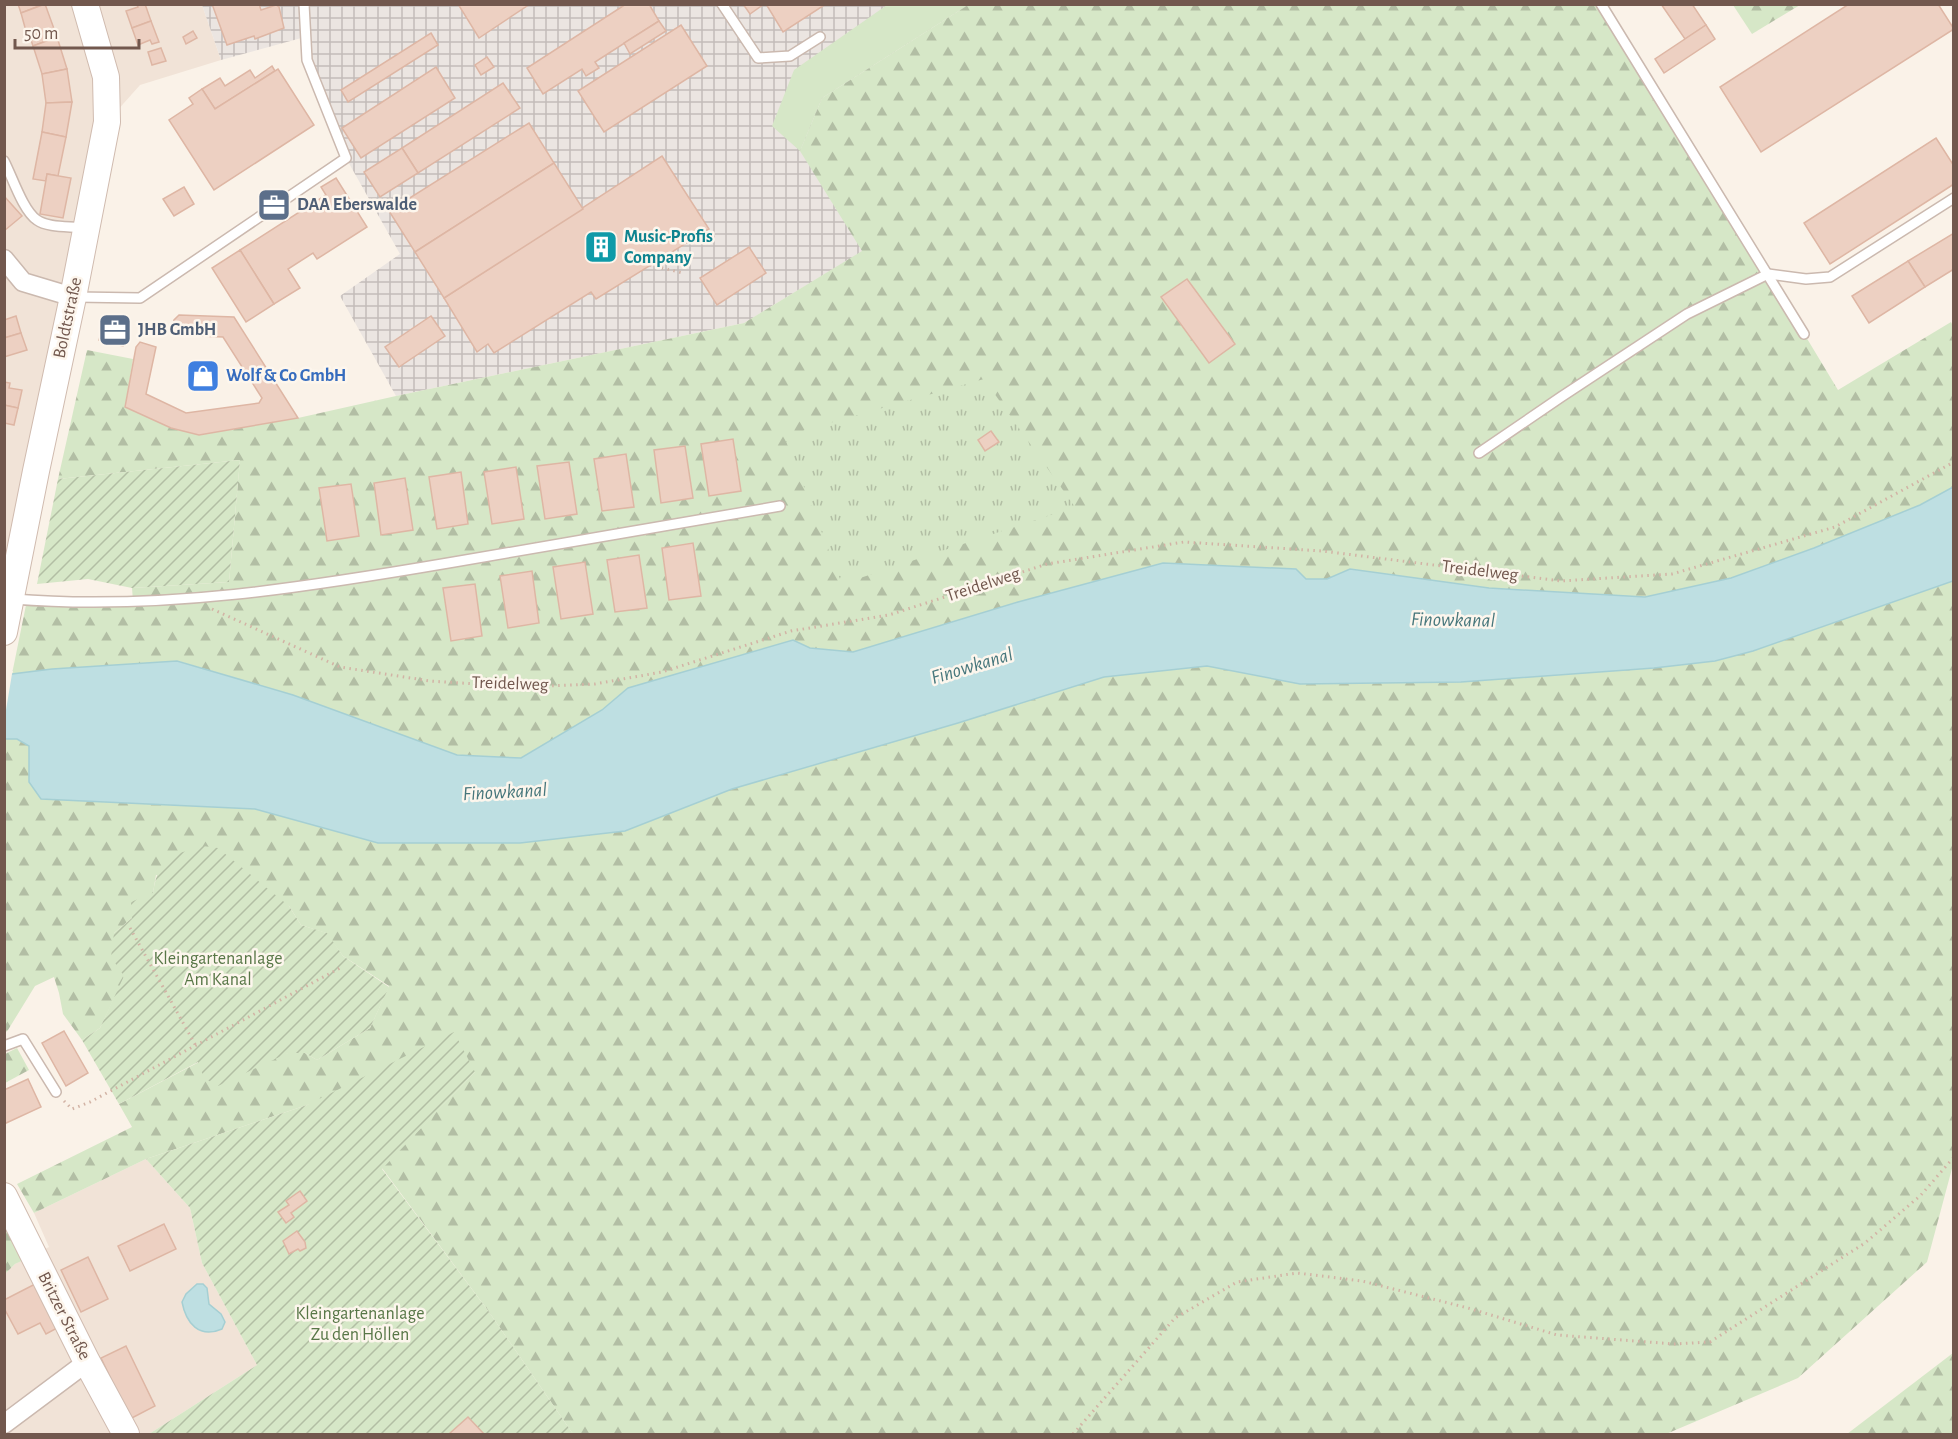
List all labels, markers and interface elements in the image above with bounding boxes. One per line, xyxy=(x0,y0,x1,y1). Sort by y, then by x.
scale bar xyxy=(15,12,140,50)
text: 50 m xyxy=(24,25,58,43)
office icon: DAA Eberswalde xyxy=(256,187,292,223)
place label: DAA Eberswalde xyxy=(297,196,417,214)
place label: Music-Profis Company xyxy=(624,228,713,267)
building icon: Music-Profis Company xyxy=(583,229,619,265)
street label: Boldtstraße xyxy=(51,276,85,360)
office icon: JHB GmbH xyxy=(97,312,133,348)
place label: JHB GmbH xyxy=(138,321,216,339)
shop icon: Wolf & Co GmbH xyxy=(185,358,221,394)
place label: Wolf & Co GmbH xyxy=(226,367,346,385)
street label: Treidelweg xyxy=(1441,557,1520,585)
street label: Treidelweg xyxy=(944,564,1023,605)
water label: Finowkanal xyxy=(1411,609,1495,631)
water label: Finowkanal xyxy=(929,644,1015,688)
street label: Treidelweg xyxy=(471,674,549,694)
water label: Finowkanal xyxy=(462,780,548,804)
park label: Kleingartenanlage Am Kanal xyxy=(153,950,283,989)
street label: Britzer Straße xyxy=(34,1269,94,1363)
park label: Kleingartenanlage Zu den Höllen xyxy=(295,1305,425,1344)

